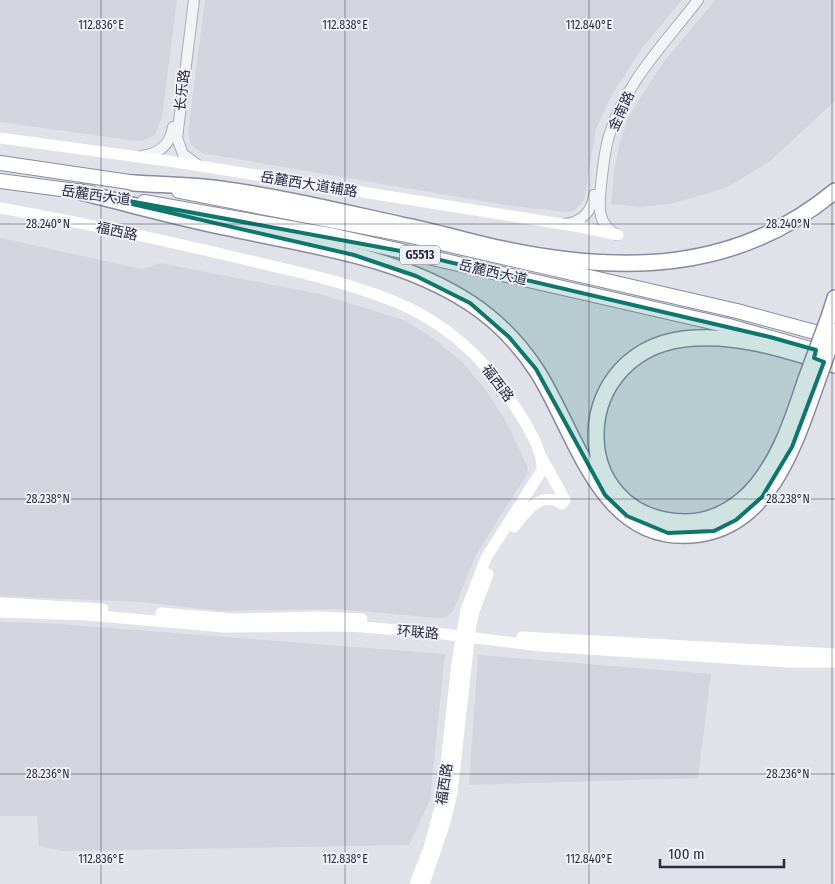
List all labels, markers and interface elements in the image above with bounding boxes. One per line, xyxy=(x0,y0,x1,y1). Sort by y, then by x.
text: 112.836°E xyxy=(78,18,124,32)
text: 112.838°E xyxy=(322,18,368,32)
text: 112.840°E xyxy=(566,18,613,32)
street label: 长乐路 xyxy=(172,68,193,112)
street label: 金南路 xyxy=(605,89,638,134)
street label: 岳麓西大道辅路 xyxy=(259,168,359,201)
street label: 岳麓西大道 xyxy=(60,182,132,209)
text: 28.240°N xyxy=(26,217,70,231)
text: 28.240°N xyxy=(766,217,810,231)
street label: 福西路 xyxy=(95,219,139,244)
road number: G5513 xyxy=(400,246,440,264)
street label: 岳麓西大道 xyxy=(457,256,529,289)
street label: 福西路 xyxy=(478,361,517,405)
text: 28.238°N xyxy=(26,492,70,506)
text: 28.238°N xyxy=(766,492,810,506)
street label: 环联路 xyxy=(396,622,440,643)
street label: 福西路 xyxy=(433,762,456,806)
text: 28.236°N xyxy=(26,767,70,781)
text: 28.236°N xyxy=(766,767,810,781)
scale bar xyxy=(660,836,784,868)
text: 100 m xyxy=(668,845,705,863)
text: 112.836°E xyxy=(78,852,124,866)
text: 112.838°E xyxy=(322,852,368,866)
text: 112.840°E xyxy=(566,852,613,866)

